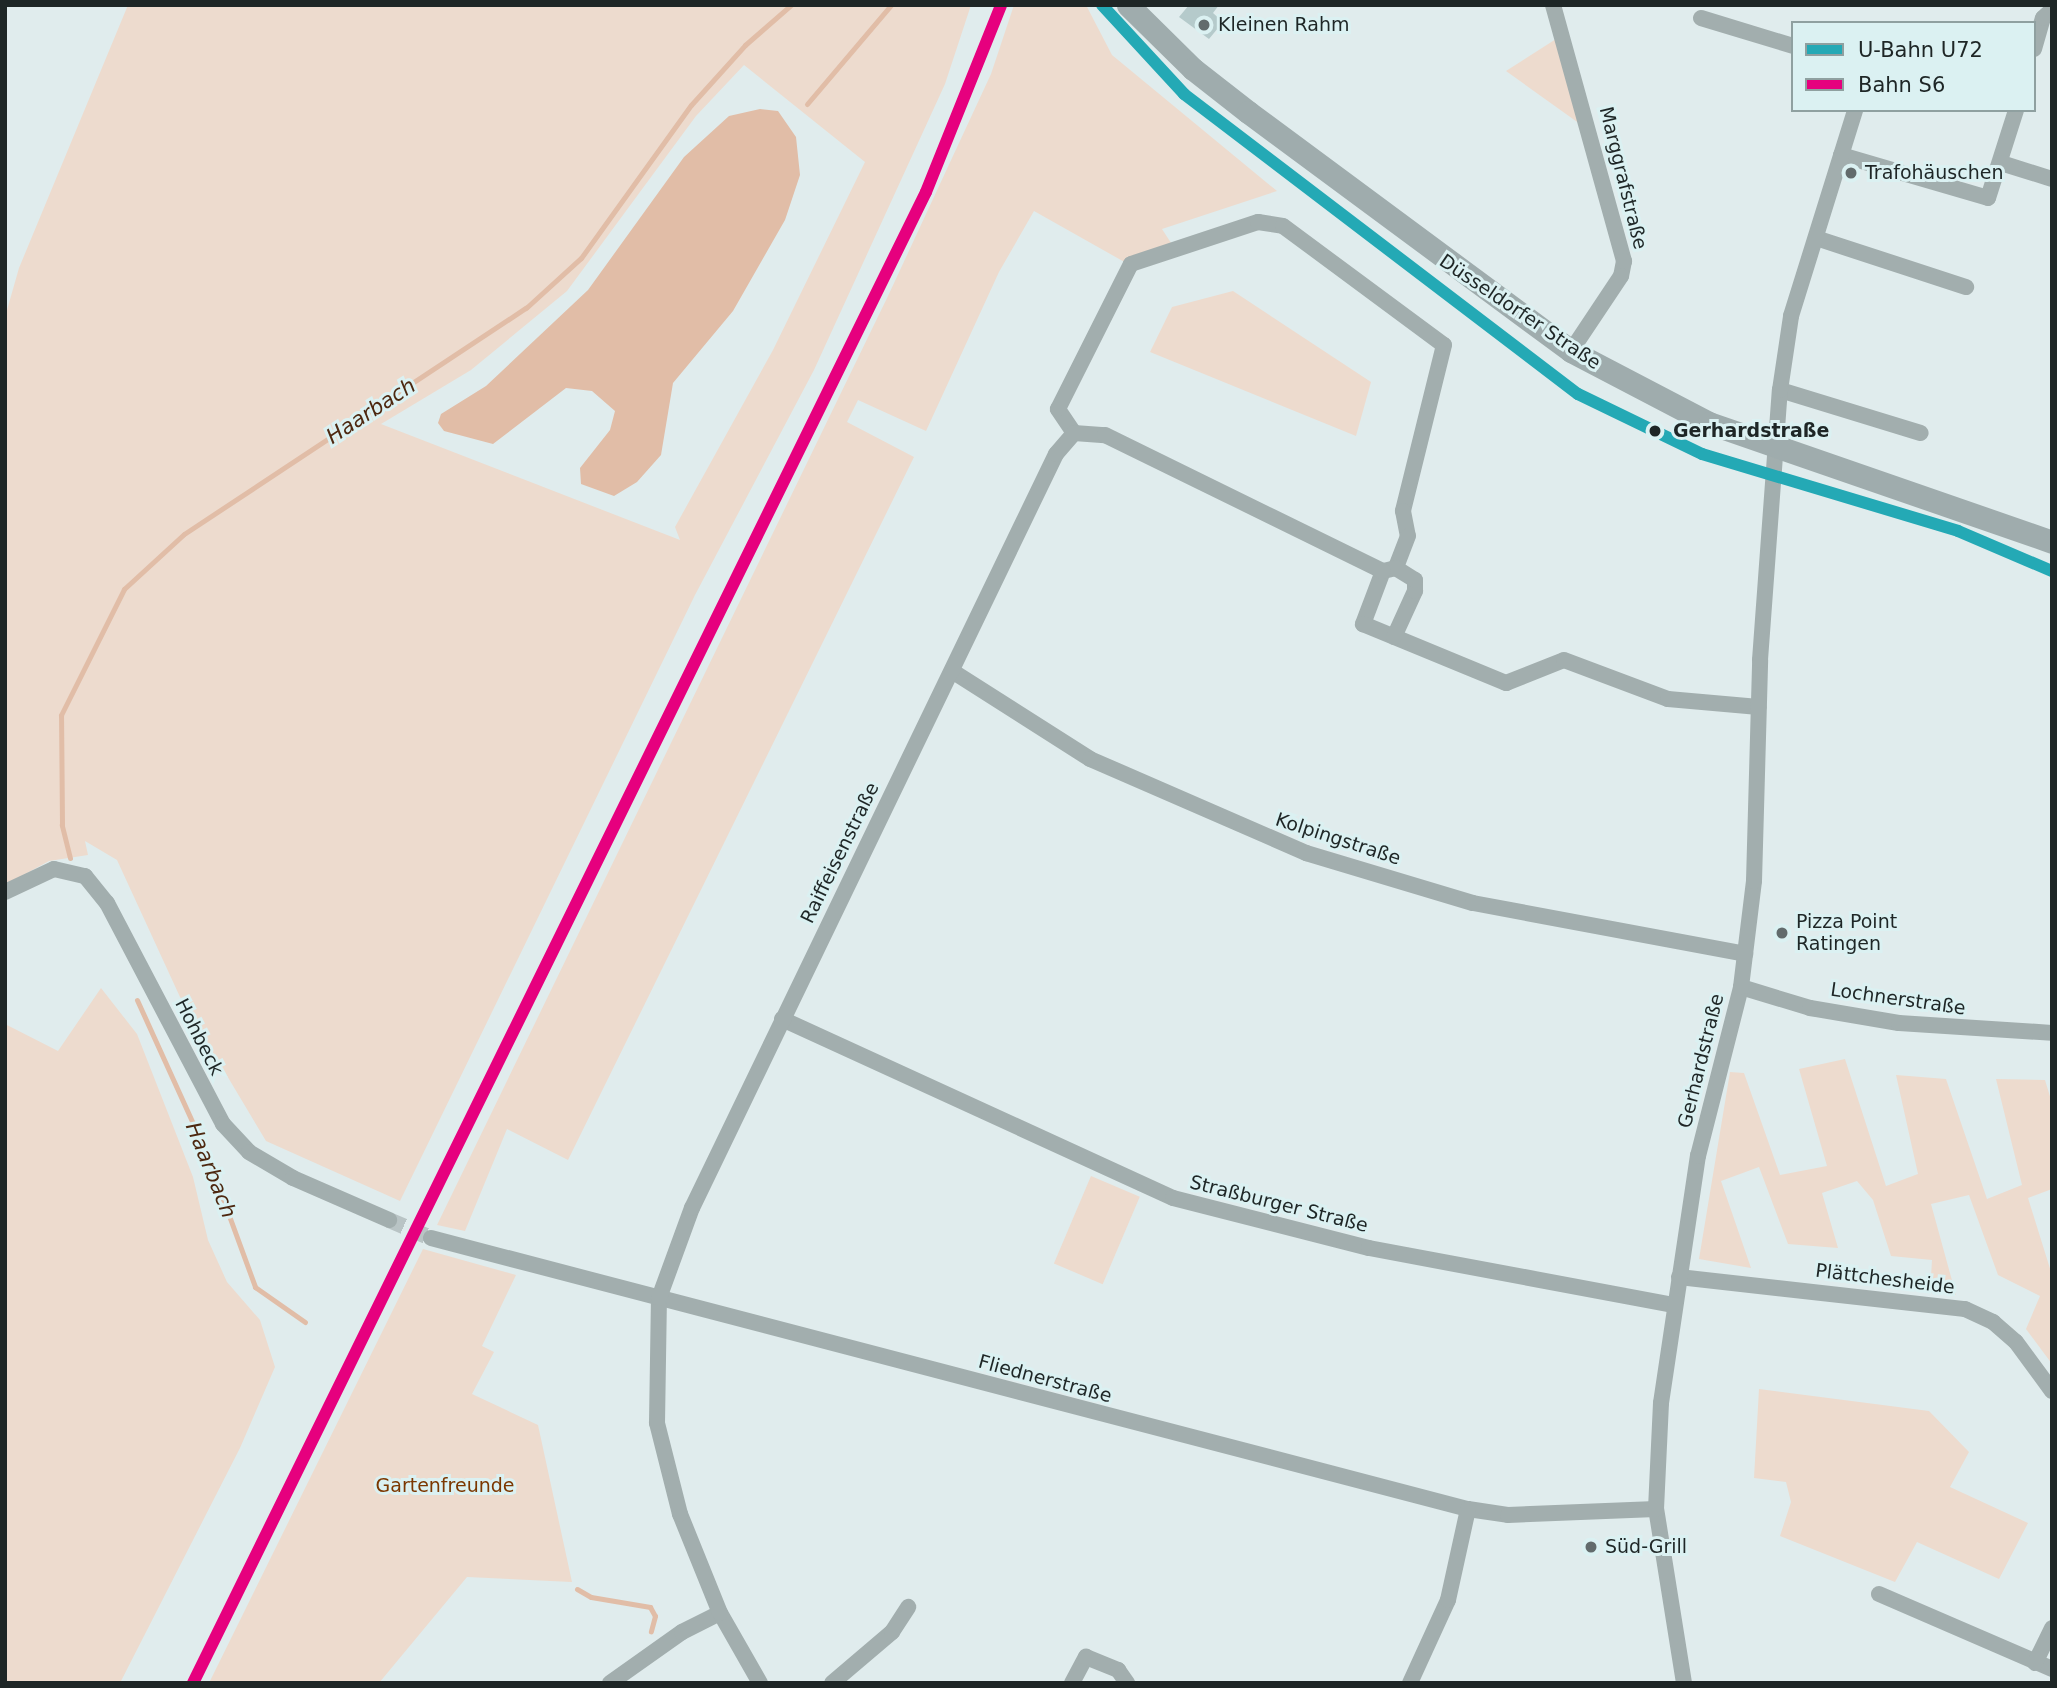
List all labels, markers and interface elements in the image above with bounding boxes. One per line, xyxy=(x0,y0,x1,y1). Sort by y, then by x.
place label: Kleinen Rahm xyxy=(1218,14,1349,36)
marker: Kleinen Rahm xyxy=(1196,17,1212,33)
legend xyxy=(1791,21,2036,112)
text: U-Bahn U72 xyxy=(1858,38,1983,62)
text: Bahn S6 xyxy=(1858,73,1945,97)
street label: Marggrafstraße xyxy=(1594,104,1652,252)
place label: Trafohäuschen xyxy=(1865,162,2003,184)
marker: Trafohäuschen xyxy=(1843,165,1859,181)
street label: Düsseldorfer Straße xyxy=(1435,249,1605,375)
water label: Haarbach xyxy=(322,373,420,449)
marker: Gerhardstraße xyxy=(1643,419,1667,443)
place label: Gerhardstraße xyxy=(1673,420,1829,442)
street label: Raiffeisenstraße xyxy=(796,779,884,927)
street label: Kolpingstraße xyxy=(1273,808,1403,870)
place label: Pizza Point Ratingen xyxy=(1796,911,1897,955)
marker: Pizza Point Ratingen xyxy=(1774,925,1790,941)
street label: Lochnerstraße xyxy=(1829,978,1967,1020)
street label: Gerhardstraße xyxy=(1673,991,1729,1131)
street label: Hohbeck xyxy=(170,995,228,1079)
water label: Haarbach xyxy=(180,1118,242,1222)
street label: Straßburger Straße xyxy=(1188,1171,1370,1237)
street label: Plättchesheide xyxy=(1814,1259,1956,1299)
street label: Fliednerstraße xyxy=(976,1350,1114,1408)
park label: Gartenfreunde xyxy=(376,1475,514,1497)
place label: Süd-Grill xyxy=(1605,1536,1687,1558)
marker: Süd-Grill xyxy=(1583,1539,1599,1555)

